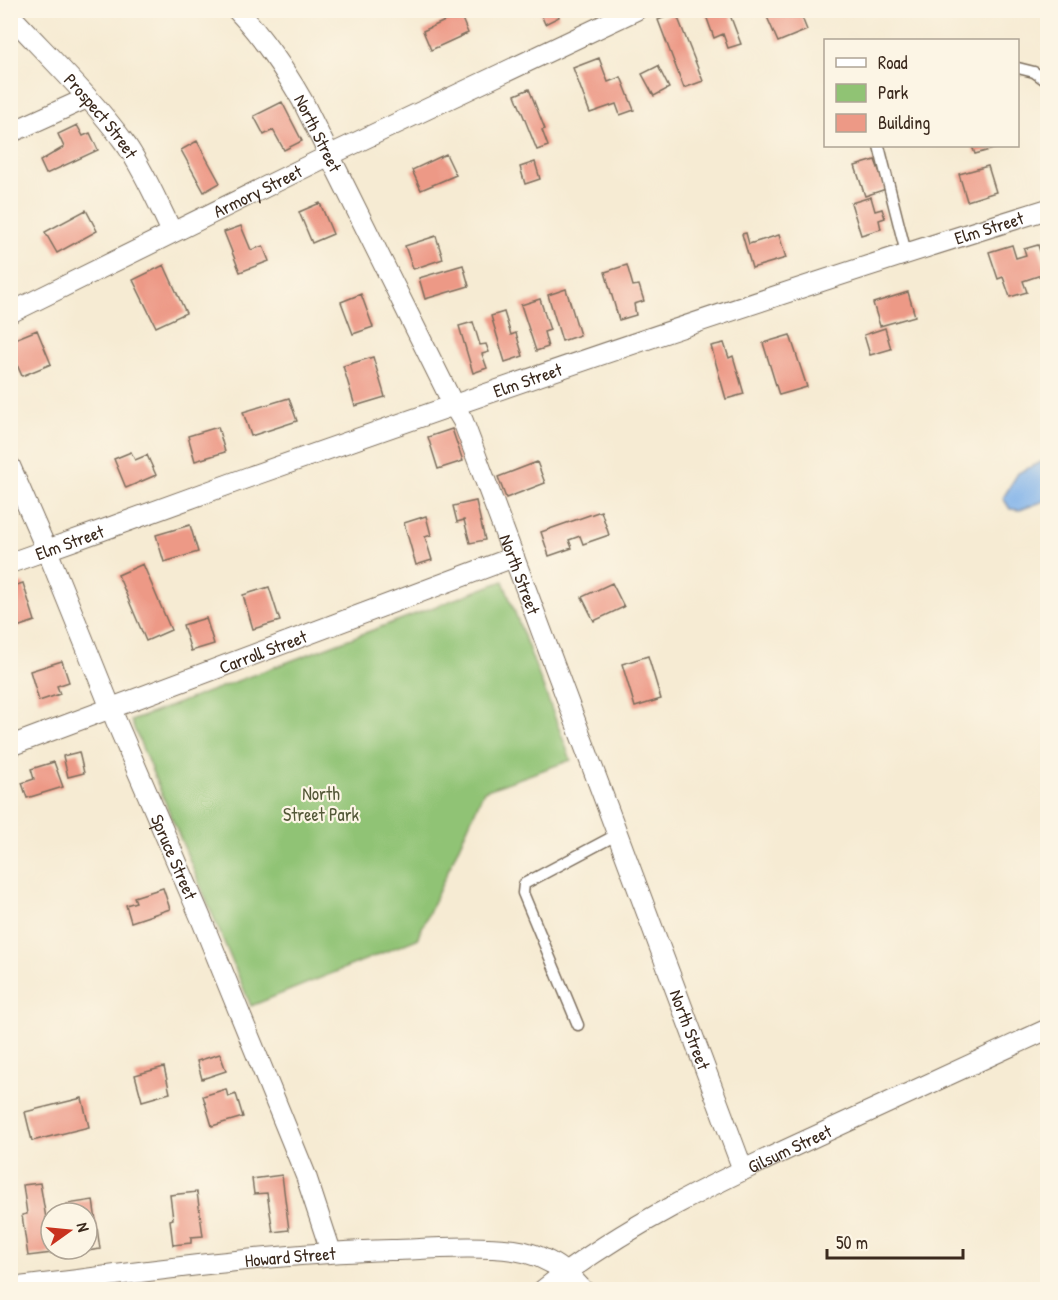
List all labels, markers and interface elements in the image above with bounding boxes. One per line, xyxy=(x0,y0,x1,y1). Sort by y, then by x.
legend xyxy=(824,39,1019,147)
text: Road xyxy=(878,50,908,75)
street label: Prospect Street xyxy=(59,67,145,164)
text: Park xyxy=(878,80,909,105)
street label: North Street xyxy=(289,89,349,177)
text: Building xyxy=(878,110,930,135)
street label: Armory Street xyxy=(209,158,307,223)
street label: Elm Street xyxy=(951,205,1027,250)
street label: Elm Street xyxy=(490,356,566,403)
street label: Elm Street xyxy=(32,518,108,566)
street label: North Street xyxy=(494,531,547,619)
street label: Carroll Street xyxy=(215,623,311,679)
park label: North Street Park xyxy=(283,781,360,827)
street label: Spruce Street xyxy=(145,810,204,904)
street label: North Street xyxy=(664,986,717,1074)
street label: Gilsum Street xyxy=(743,1118,836,1179)
north arrow xyxy=(39,1201,99,1261)
text: N xyxy=(72,1220,95,1235)
scale bar xyxy=(827,1222,964,1260)
text: 50 m xyxy=(836,1230,868,1255)
street label: Howard Street xyxy=(244,1240,337,1273)

